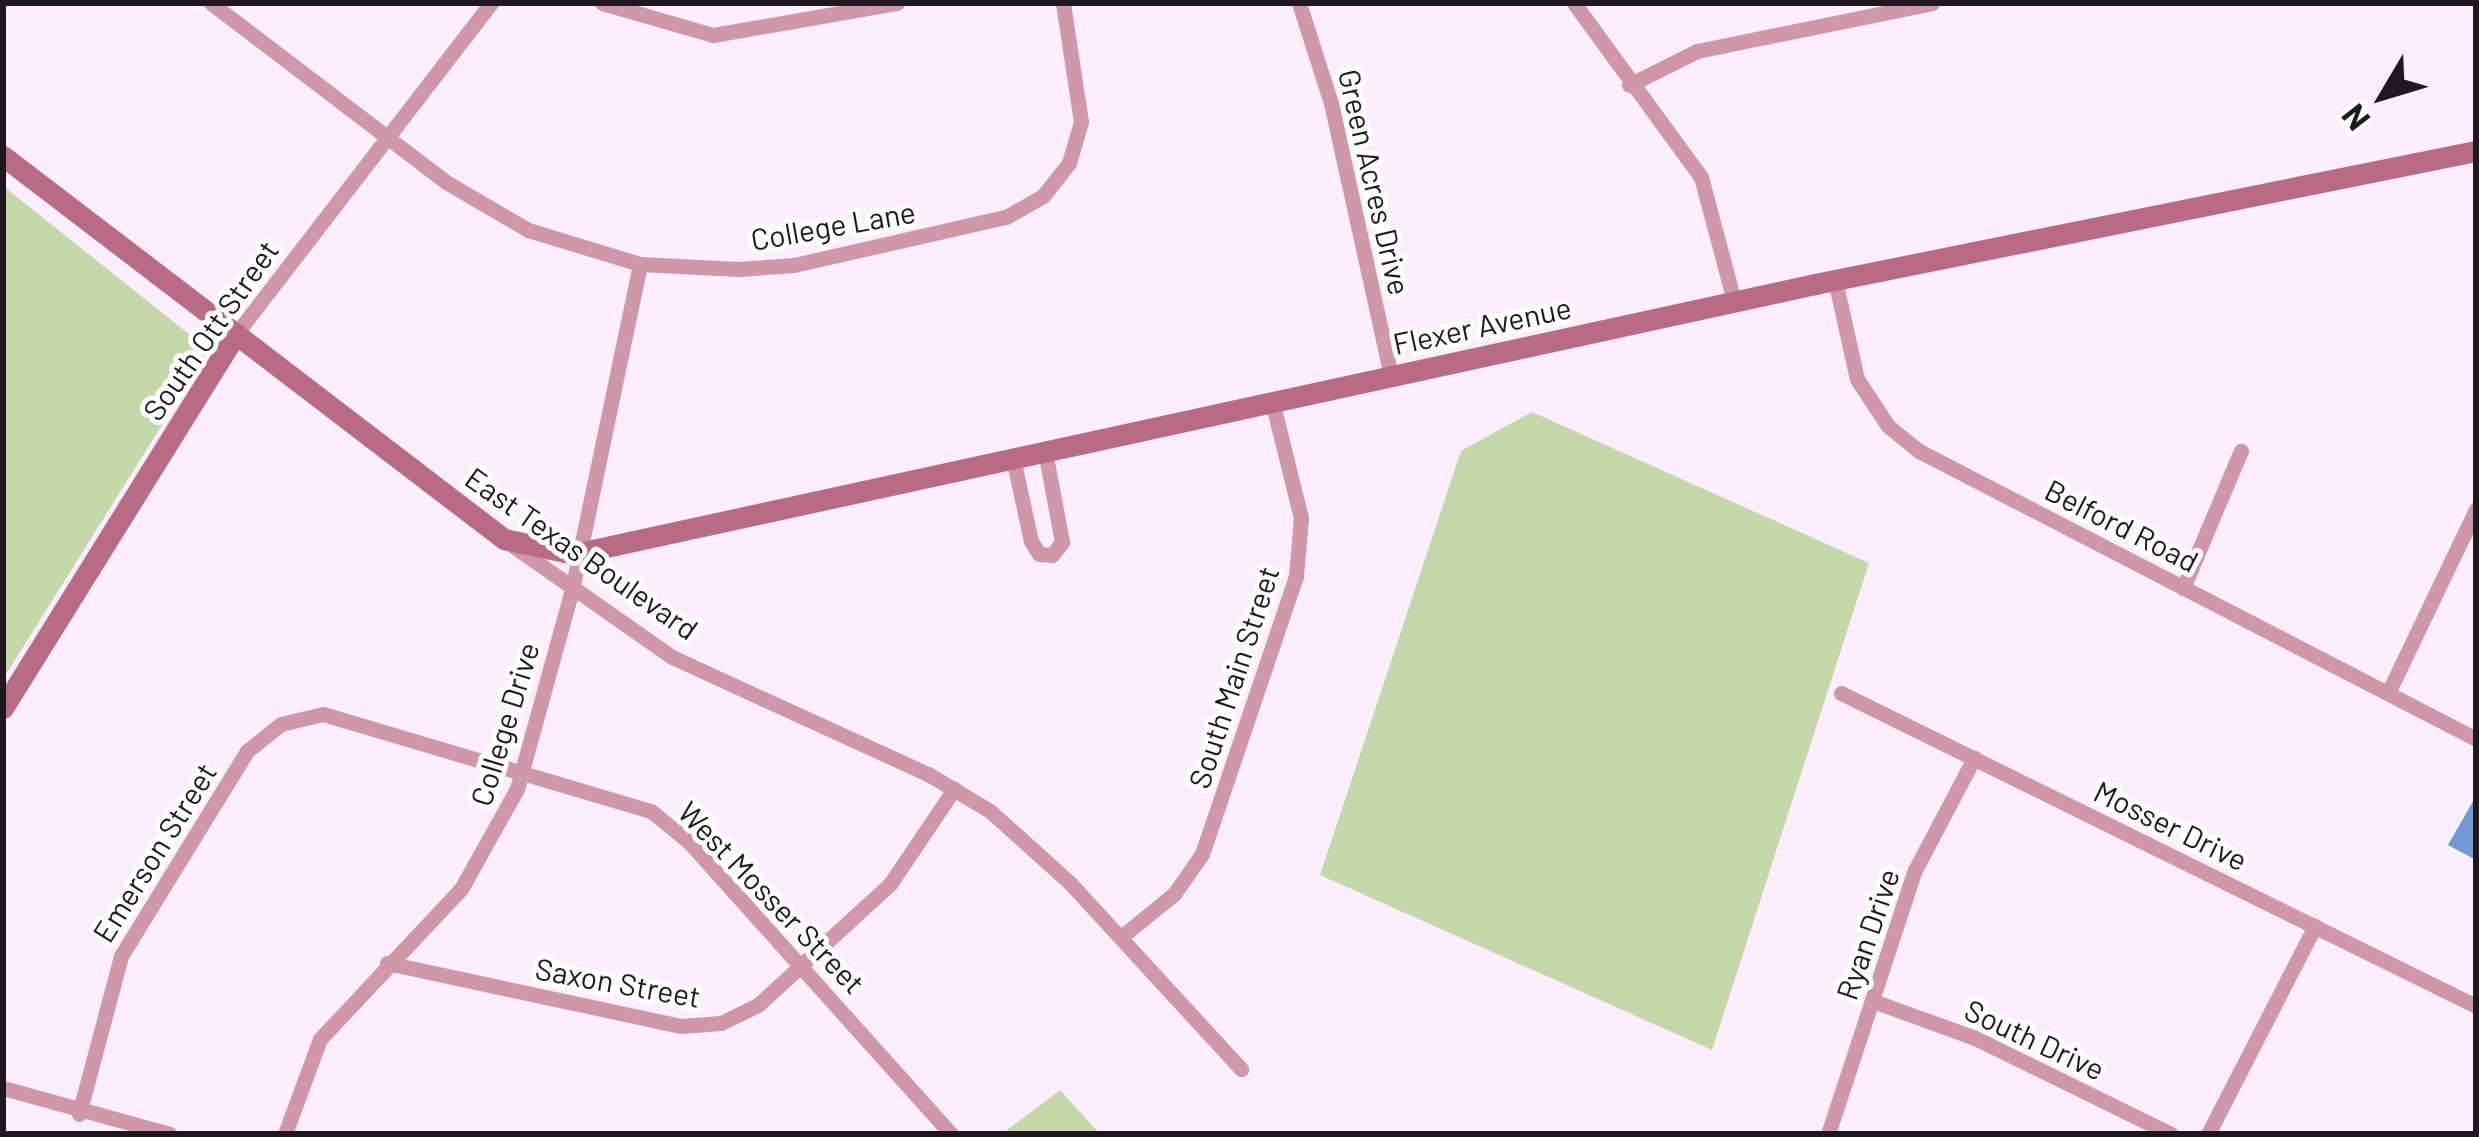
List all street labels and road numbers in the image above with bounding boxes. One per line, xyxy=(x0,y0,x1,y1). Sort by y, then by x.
street label: Green Acres Drive xyxy=(1332,66,1418,298)
street label: College Lane xyxy=(748,193,918,257)
street label: South Ott Street xyxy=(135,233,285,427)
street label: Flexer Avenue xyxy=(1390,289,1574,361)
street label: East Texas Boulevard xyxy=(459,459,705,647)
street label: Belford Road xyxy=(2040,471,2204,579)
street label: South Main Street xyxy=(1180,561,1286,793)
street label: College Drive xyxy=(462,638,546,810)
street label: Emerson Street xyxy=(85,756,223,948)
street label: Mosser Drive xyxy=(2089,772,2253,878)
street label: West Mosser Street xyxy=(671,794,873,1000)
street label: Ryan Drive xyxy=(1828,864,1906,1004)
street label: Saxon Street xyxy=(533,950,703,1014)
street label: South Drive xyxy=(1959,991,2111,1087)

